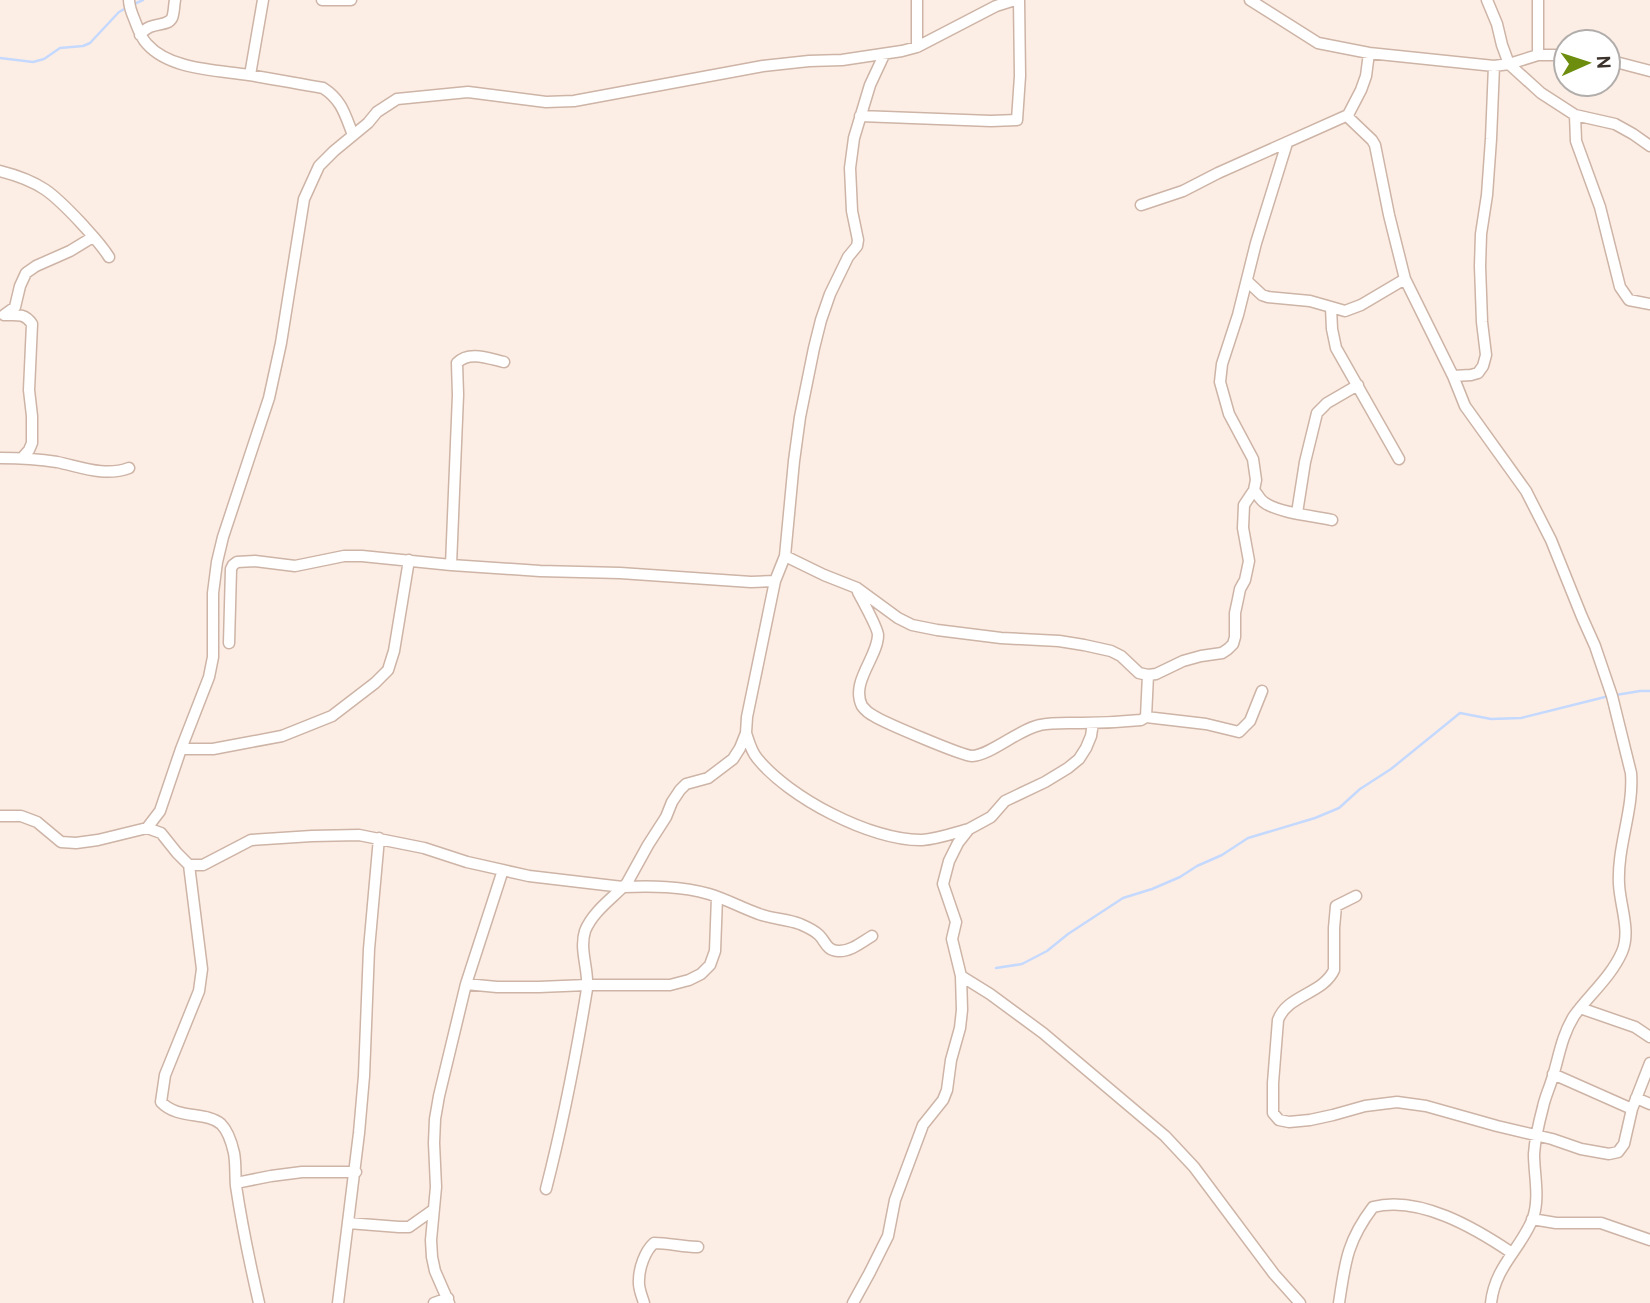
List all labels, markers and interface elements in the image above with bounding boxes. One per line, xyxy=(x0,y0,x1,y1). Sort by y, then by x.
north arrow xyxy=(1552,28,1622,98)
text: N xyxy=(1590,55,1614,70)

